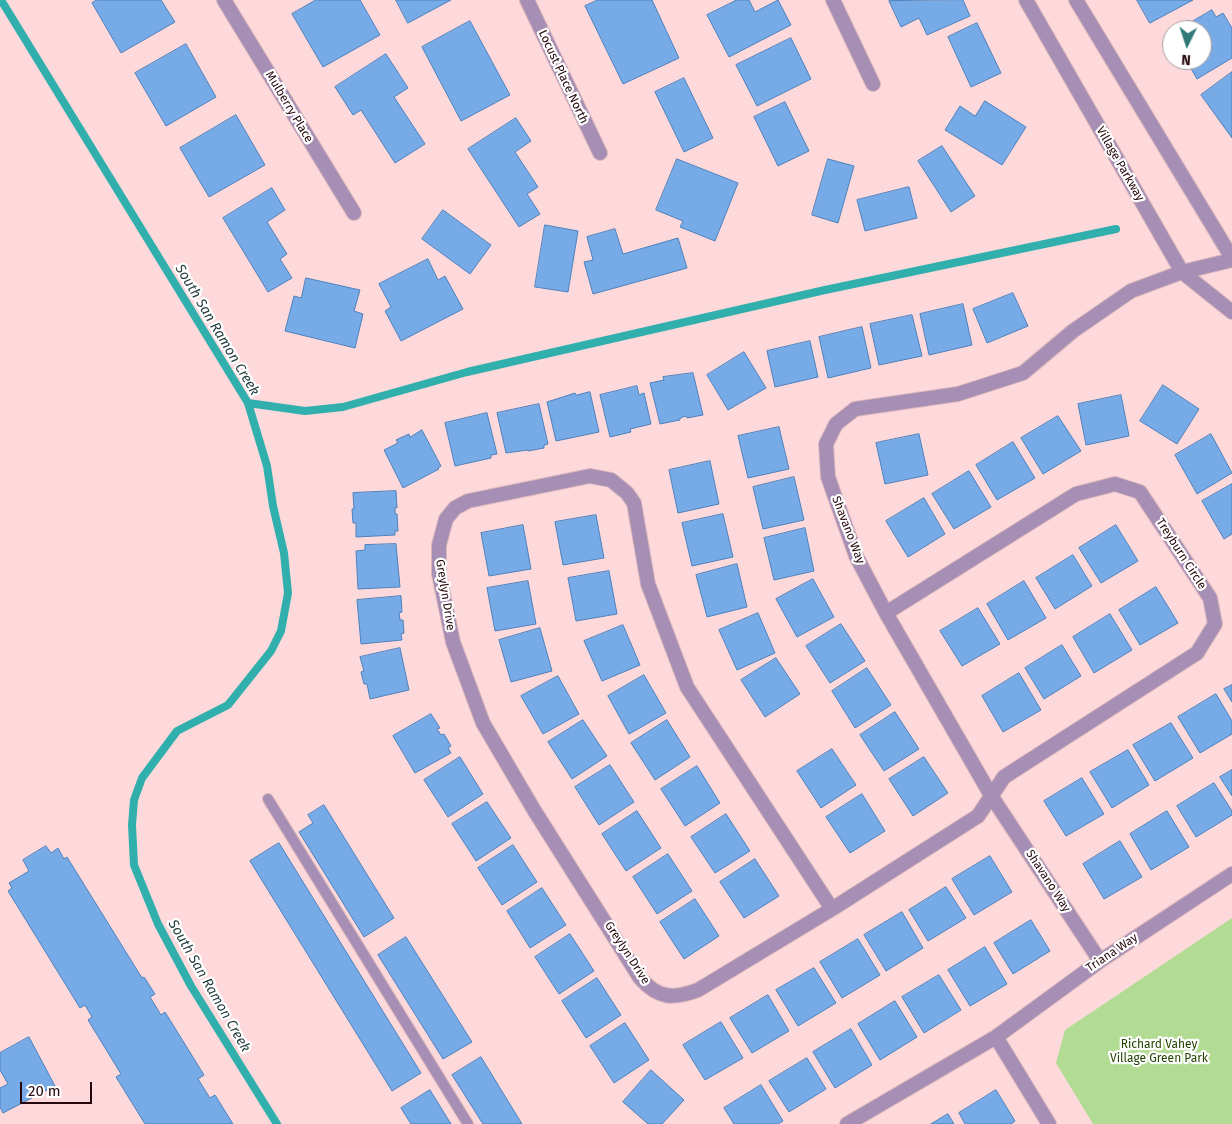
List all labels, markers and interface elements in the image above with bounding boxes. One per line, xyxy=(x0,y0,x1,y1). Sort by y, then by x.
north arrow xyxy=(1162,20,1212,70)
street label: Locust Place North xyxy=(535,28,591,126)
text: N xyxy=(1181,51,1191,68)
street label: Mulberry Place xyxy=(262,69,316,145)
street label: Village Parkway xyxy=(1093,124,1147,204)
water label: South San Ramon Creek xyxy=(171,261,263,399)
street label: Shavano Way xyxy=(829,494,867,566)
street label: Treyburn Circle xyxy=(1153,516,1209,592)
street label: Greylyn Drive xyxy=(432,558,458,632)
street label: Shavano Way xyxy=(1023,847,1073,915)
water label: South San Ramon Creek xyxy=(164,917,254,1055)
street label: Greylyn Drive xyxy=(601,919,653,987)
street label: Triana Way xyxy=(1084,931,1140,975)
park label: Richard Vahey Village Green Park xyxy=(1110,1038,1208,1066)
scale bar xyxy=(22,1072,95,1104)
text: 20 m xyxy=(28,1082,61,1100)

